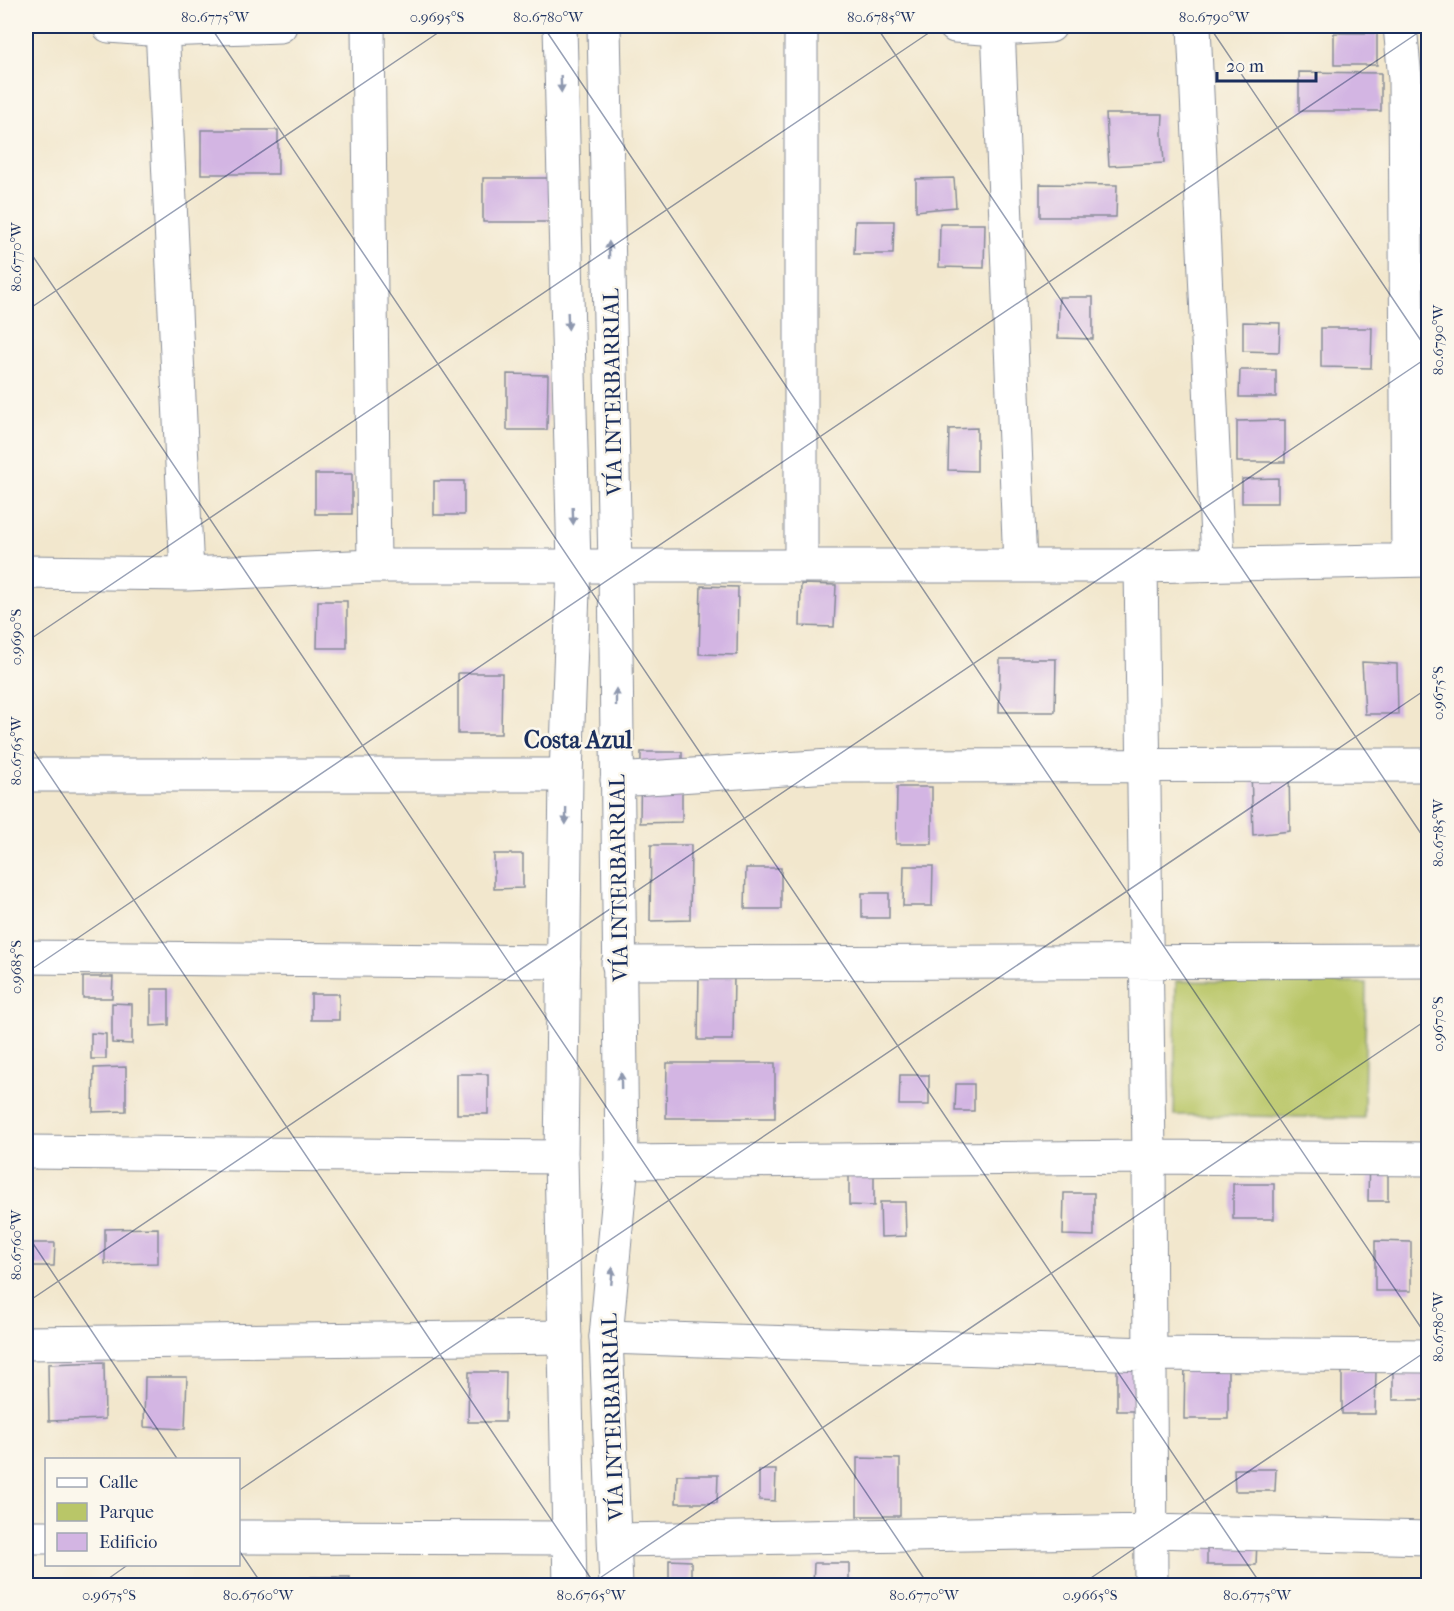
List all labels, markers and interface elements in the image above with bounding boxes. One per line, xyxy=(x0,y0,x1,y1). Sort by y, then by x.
text: 80.6775°W xyxy=(181,8,250,26)
text: 0.9695°S xyxy=(410,8,465,26)
text: 80.6780°W xyxy=(513,8,584,26)
text: 80.6785°W xyxy=(847,8,916,26)
text: 80.6790°W xyxy=(1179,8,1250,26)
scale bar xyxy=(1217,45,1316,83)
text: 20 m xyxy=(1226,56,1264,77)
one-way arrow xyxy=(557,74,566,93)
text: 80.6770°W xyxy=(7,221,25,292)
one-way arrow xyxy=(604,241,613,260)
street label: VÍA INTERBARRIAL xyxy=(597,287,628,497)
text: 80.6790°W xyxy=(1429,304,1447,375)
one-way arrow xyxy=(563,311,572,330)
one-way arrow xyxy=(568,506,578,525)
text: 0.9690°S xyxy=(7,609,25,665)
text: 0.9675°S xyxy=(1429,666,1447,720)
one-way arrow xyxy=(611,688,621,707)
text: 80.6765°W xyxy=(7,715,25,785)
district label: Costa Azul xyxy=(524,726,633,754)
street label: VÍA INTERBARRIAL xyxy=(603,773,634,983)
text: 80.6785°W xyxy=(1429,798,1447,867)
one-way arrow xyxy=(561,806,570,825)
text: 0.9685°S xyxy=(7,940,25,994)
text: 0.9670°S xyxy=(1429,996,1447,1052)
one-way arrow xyxy=(616,1072,626,1091)
text: 80.6760°W xyxy=(7,1208,25,1280)
one-way arrow xyxy=(607,1266,617,1285)
text: 80.6780°W xyxy=(1429,1291,1447,1362)
street label: VÍA INTERBARRIAL xyxy=(595,1312,630,1522)
legend xyxy=(45,1458,240,1566)
text: Calle xyxy=(99,1472,138,1493)
text: Parque xyxy=(99,1502,154,1523)
text: Edificio xyxy=(99,1532,157,1553)
text: 0.9675°S xyxy=(82,1586,136,1604)
text: 80.6760°W xyxy=(223,1586,295,1604)
text: 80.6765°W xyxy=(557,1586,627,1604)
text: 80.6770°W xyxy=(889,1586,960,1604)
text: 0.9665°S xyxy=(1063,1586,1118,1604)
text: 80.6775°W xyxy=(1223,1586,1292,1604)

